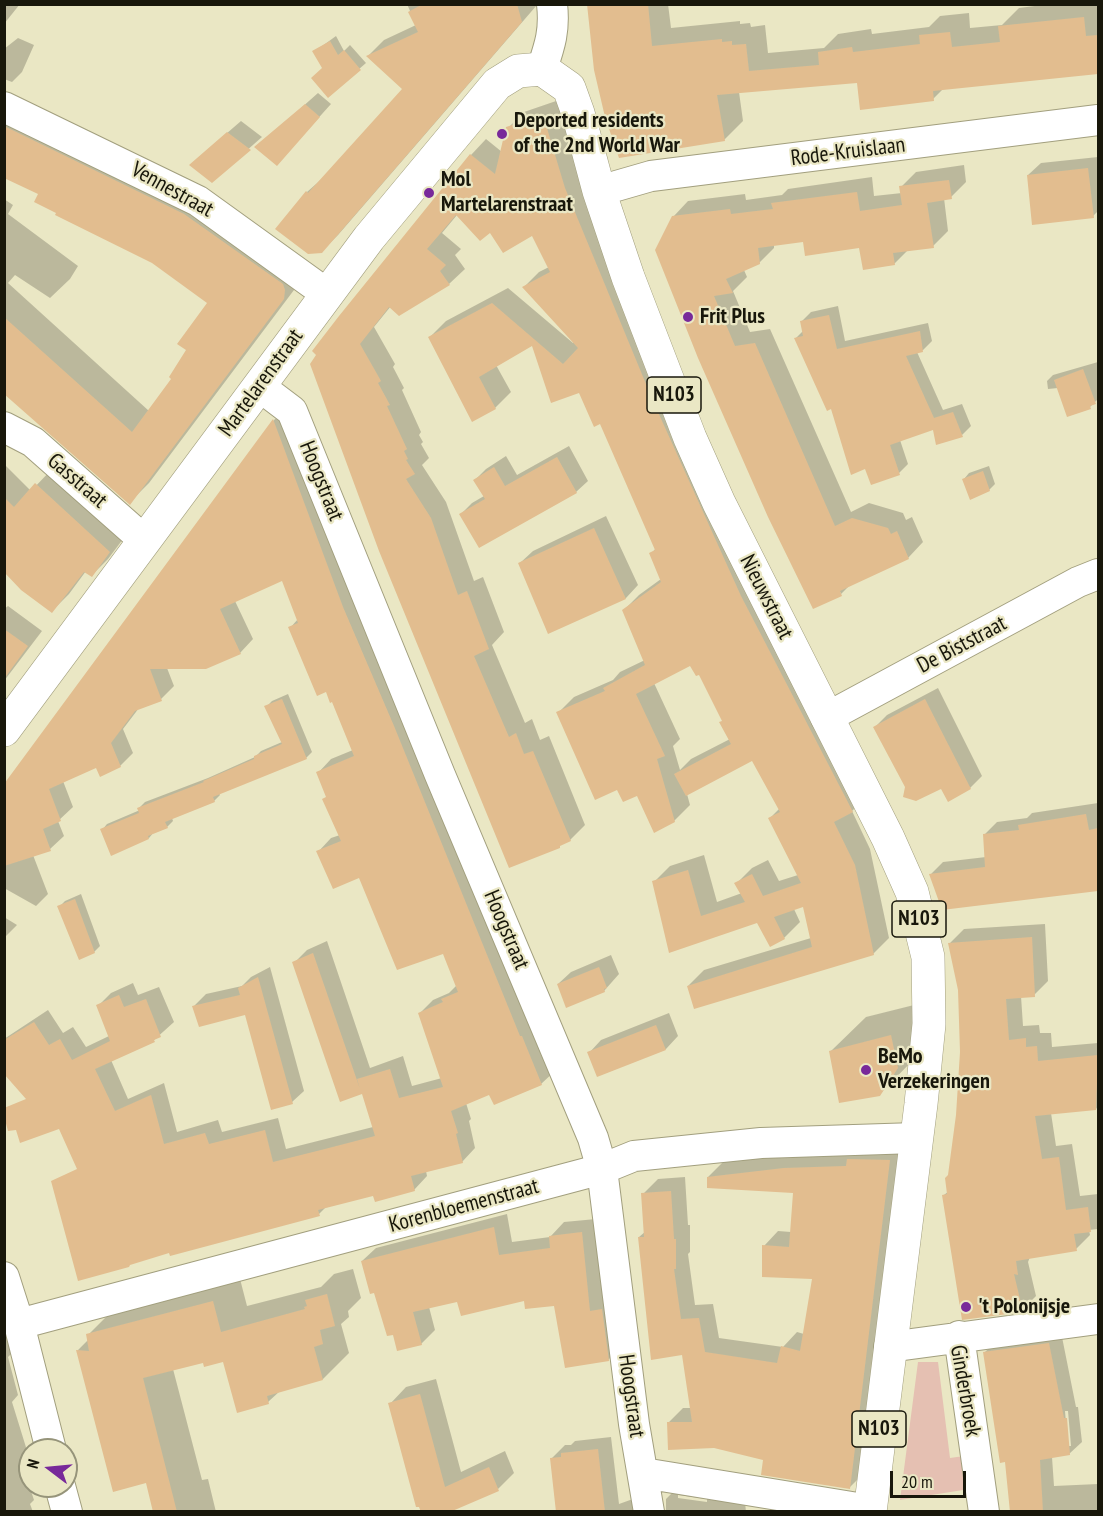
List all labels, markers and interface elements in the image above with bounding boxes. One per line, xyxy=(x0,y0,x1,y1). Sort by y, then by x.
place label: Deported residents of the 2nd World War xyxy=(514,108,680,160)
marker: Deported residents of the 2nd World War xyxy=(495,127,509,141)
street label: Rode-Kruislaan xyxy=(789,132,907,172)
street label: Vennestraat xyxy=(126,157,218,223)
place label: Mol Martelarenstraat xyxy=(441,167,573,218)
marker: Mol Martelarenstraat xyxy=(422,186,436,200)
place label: Frit Plus xyxy=(700,304,765,330)
marker: Frit Plus xyxy=(681,310,695,324)
street label: Martelarenstraat xyxy=(213,324,309,442)
road number: N103 xyxy=(647,377,701,413)
street label: Hoogstraat xyxy=(293,437,349,525)
street label: Gasstraat xyxy=(42,448,112,514)
street label: Nieuwstraat xyxy=(733,550,799,644)
street label: De Biststraat xyxy=(913,611,1011,679)
street label: Hoogstraat xyxy=(478,886,534,974)
road number: N103 xyxy=(892,901,946,937)
place label: BeMo Verzekeringen xyxy=(878,1044,990,1096)
marker: BeMo Verzekeringen xyxy=(859,1063,873,1077)
street label: Korenbloemenstraat xyxy=(386,1173,542,1239)
place label: 't Polonijsje xyxy=(978,1294,1070,1320)
marker: 't Polonijsje xyxy=(959,1300,973,1314)
street label: Ginderbroek xyxy=(944,1343,986,1439)
street label: Hoogstraat xyxy=(612,1353,650,1439)
road number: N103 xyxy=(852,1411,906,1447)
north arrow xyxy=(18,1438,78,1498)
text: N xyxy=(22,1457,43,1471)
scale bar xyxy=(893,1459,970,1497)
text: 20 m xyxy=(901,1470,933,1493)

